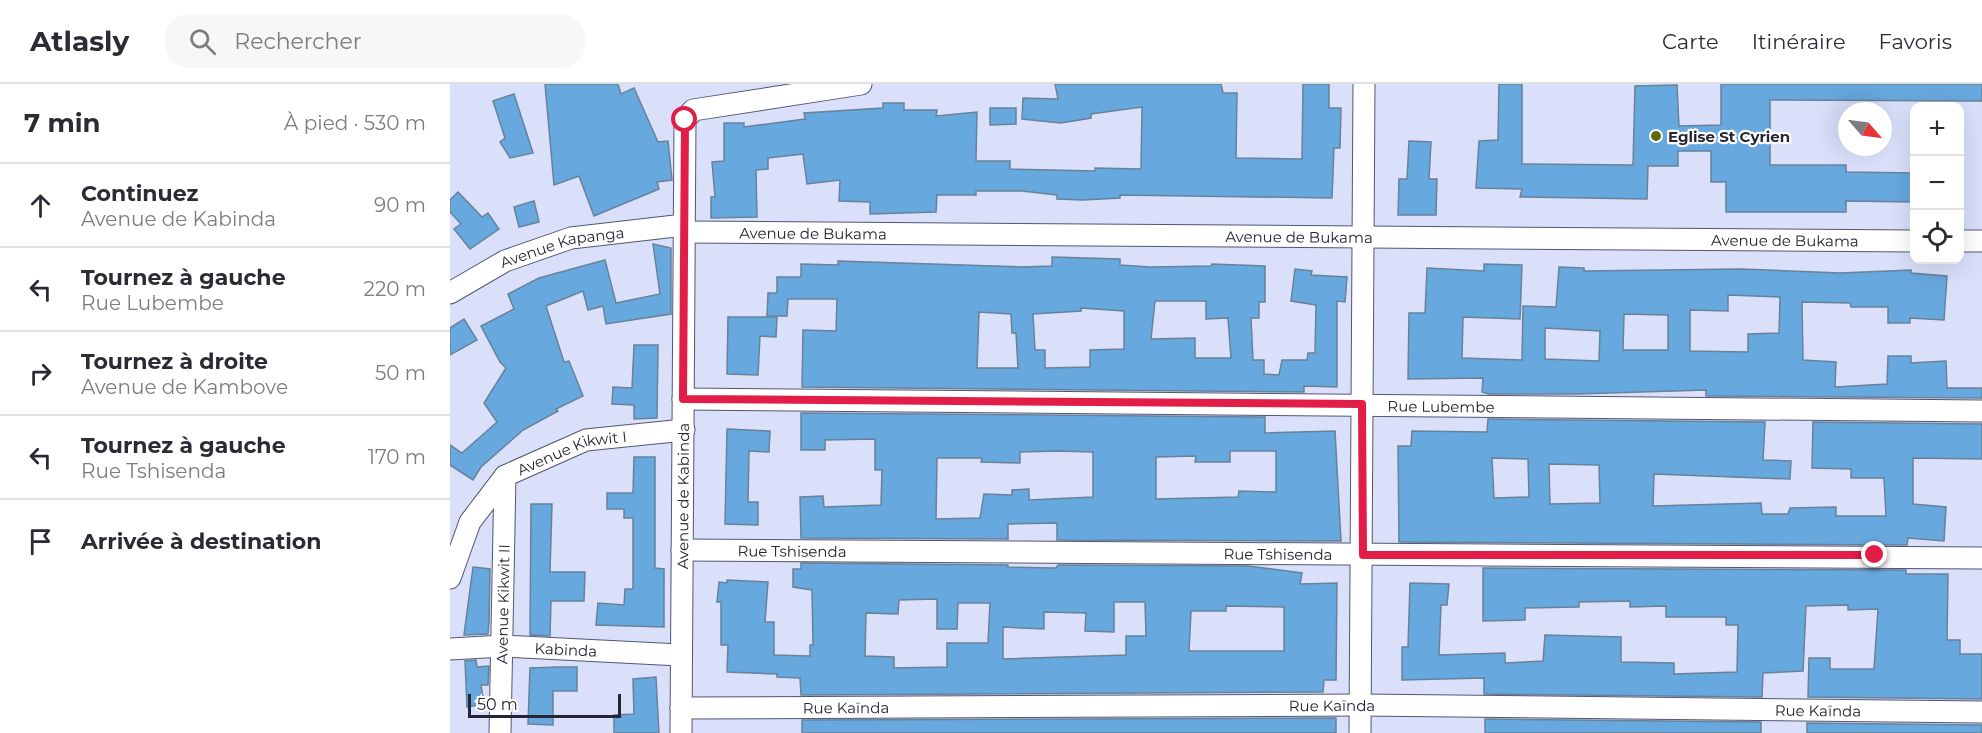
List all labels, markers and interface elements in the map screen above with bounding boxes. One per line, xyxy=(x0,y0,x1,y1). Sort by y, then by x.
search box xyxy=(165,14,585,68)
text: Atlasly xyxy=(30,24,129,58)
icon: search xyxy=(186,25,219,58)
text: Rechercher xyxy=(234,28,362,55)
text: Carte xyxy=(1662,29,1719,54)
text: Itinéraire xyxy=(1752,29,1846,54)
text: Favoris xyxy=(1879,29,1952,54)
north arrow xyxy=(1838,102,1892,156)
map controls xyxy=(1910,102,1964,264)
button: + xyxy=(1910,102,1964,156)
route start xyxy=(671,106,697,132)
text: 7 min xyxy=(24,107,101,139)
text: À pied · 530 m xyxy=(284,111,426,135)
place label: Eglise St Cyrien xyxy=(1668,127,1790,146)
marker: Eglise St Cyrien xyxy=(1649,129,1663,143)
button: − xyxy=(1910,156,1964,210)
text: Continuez xyxy=(81,180,198,207)
icon: ahead xyxy=(24,189,57,222)
text: 90 m xyxy=(374,193,426,217)
text: Avenue de Kabinda xyxy=(81,207,276,231)
button: locate xyxy=(1910,210,1964,264)
street label: Avenue Kapanga xyxy=(497,222,625,272)
street label: Avenue de Bukama xyxy=(739,223,887,243)
street label: Avenue de Bukama xyxy=(1225,226,1373,247)
street label: Avenue de Bukama xyxy=(1711,230,1859,250)
text: Tournez à gauche xyxy=(81,264,286,291)
icon: left xyxy=(24,273,57,306)
text: 220 m xyxy=(364,277,426,301)
text: Rue Lubembe xyxy=(81,291,224,315)
text: Tournez à droite xyxy=(81,348,268,375)
icon: right xyxy=(24,357,57,390)
text: 50 m xyxy=(375,361,426,385)
text: Avenue de Kambove xyxy=(81,375,288,399)
street label: Rue Lubembe xyxy=(1387,396,1495,416)
street label: Avenue de Kabinda xyxy=(673,423,693,569)
street label: Avenue Kikwit I xyxy=(514,426,628,479)
text: Tournez à gauche xyxy=(81,432,286,459)
icon: left xyxy=(24,441,57,474)
text: 170 m xyxy=(368,445,426,469)
text: Rue Tshisenda xyxy=(81,459,226,483)
icon: arrive xyxy=(24,525,57,558)
text: Arrivée à destination xyxy=(81,528,321,555)
street label: Rue Tshisenda xyxy=(737,541,847,561)
route end xyxy=(1861,541,1887,567)
street label: Avenue Kikwit II xyxy=(492,544,513,664)
street label: Rue Tshisenda xyxy=(1223,544,1333,564)
street label: Kabinda xyxy=(534,638,598,660)
scale bar xyxy=(468,691,621,718)
text: 50 m xyxy=(477,695,518,714)
street label: Rue Kaïnda xyxy=(1289,695,1375,715)
street label: Rue Kaïnda xyxy=(803,698,889,717)
street label: Rue Kaïnda xyxy=(1775,700,1861,720)

